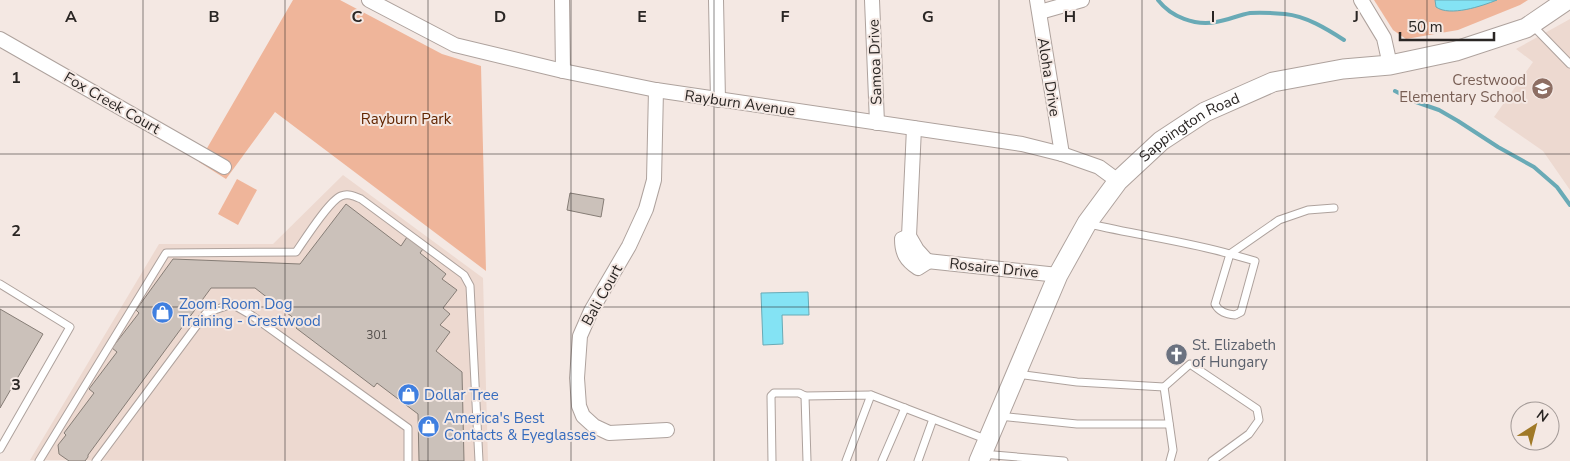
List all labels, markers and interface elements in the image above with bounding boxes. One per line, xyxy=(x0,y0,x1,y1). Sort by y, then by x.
text: A xyxy=(65,6,77,28)
text: B xyxy=(208,6,220,28)
text: C xyxy=(352,6,363,28)
text: D xyxy=(494,6,506,28)
text: E xyxy=(637,6,647,28)
text: F xyxy=(781,6,790,28)
text: G xyxy=(922,6,934,28)
text: H xyxy=(1064,6,1076,28)
text: I xyxy=(1211,6,1215,28)
text: J xyxy=(1352,6,1359,28)
scale bar xyxy=(1400,10,1494,42)
text: 50 m xyxy=(1408,17,1443,37)
street label: Samoa Drive xyxy=(864,19,886,105)
street label: Aloha Drive xyxy=(1033,36,1065,118)
text: 1 xyxy=(11,67,21,89)
street label: Fox Creek Court xyxy=(60,67,164,139)
place label: Crestwood Elementary School xyxy=(1399,70,1527,107)
school or university icon: Crestwood Elementary School xyxy=(1530,77,1554,101)
street label: Rayburn Avenue xyxy=(683,85,797,121)
street label: Sappington Road xyxy=(1135,88,1243,167)
park label: Rayburn Park xyxy=(361,109,452,129)
text: 2 xyxy=(11,220,21,242)
street label: Rosaire Drive xyxy=(948,253,1040,283)
street label: Bali Court xyxy=(577,260,627,329)
place label: Zoom Room Dog Training - Crestwood xyxy=(179,294,321,331)
shop icon: Zoom Room Dog Training - Crestwood xyxy=(151,301,175,325)
house number: 301 xyxy=(366,327,388,343)
place label: St. Elizabeth of Hungary xyxy=(1192,335,1276,372)
church icon: St. Elizabeth of Hungary xyxy=(1164,342,1188,366)
text: 3 xyxy=(11,374,21,396)
shop icon: Dollar Tree xyxy=(396,383,420,407)
place label: Dollar Tree xyxy=(424,385,499,405)
north arrow xyxy=(1510,401,1560,451)
text: N xyxy=(1533,405,1552,427)
place label: America's Best Contacts & Eyeglasses xyxy=(444,408,596,445)
shop icon: America's Best Contacts & Eyeglasses xyxy=(416,415,440,439)

